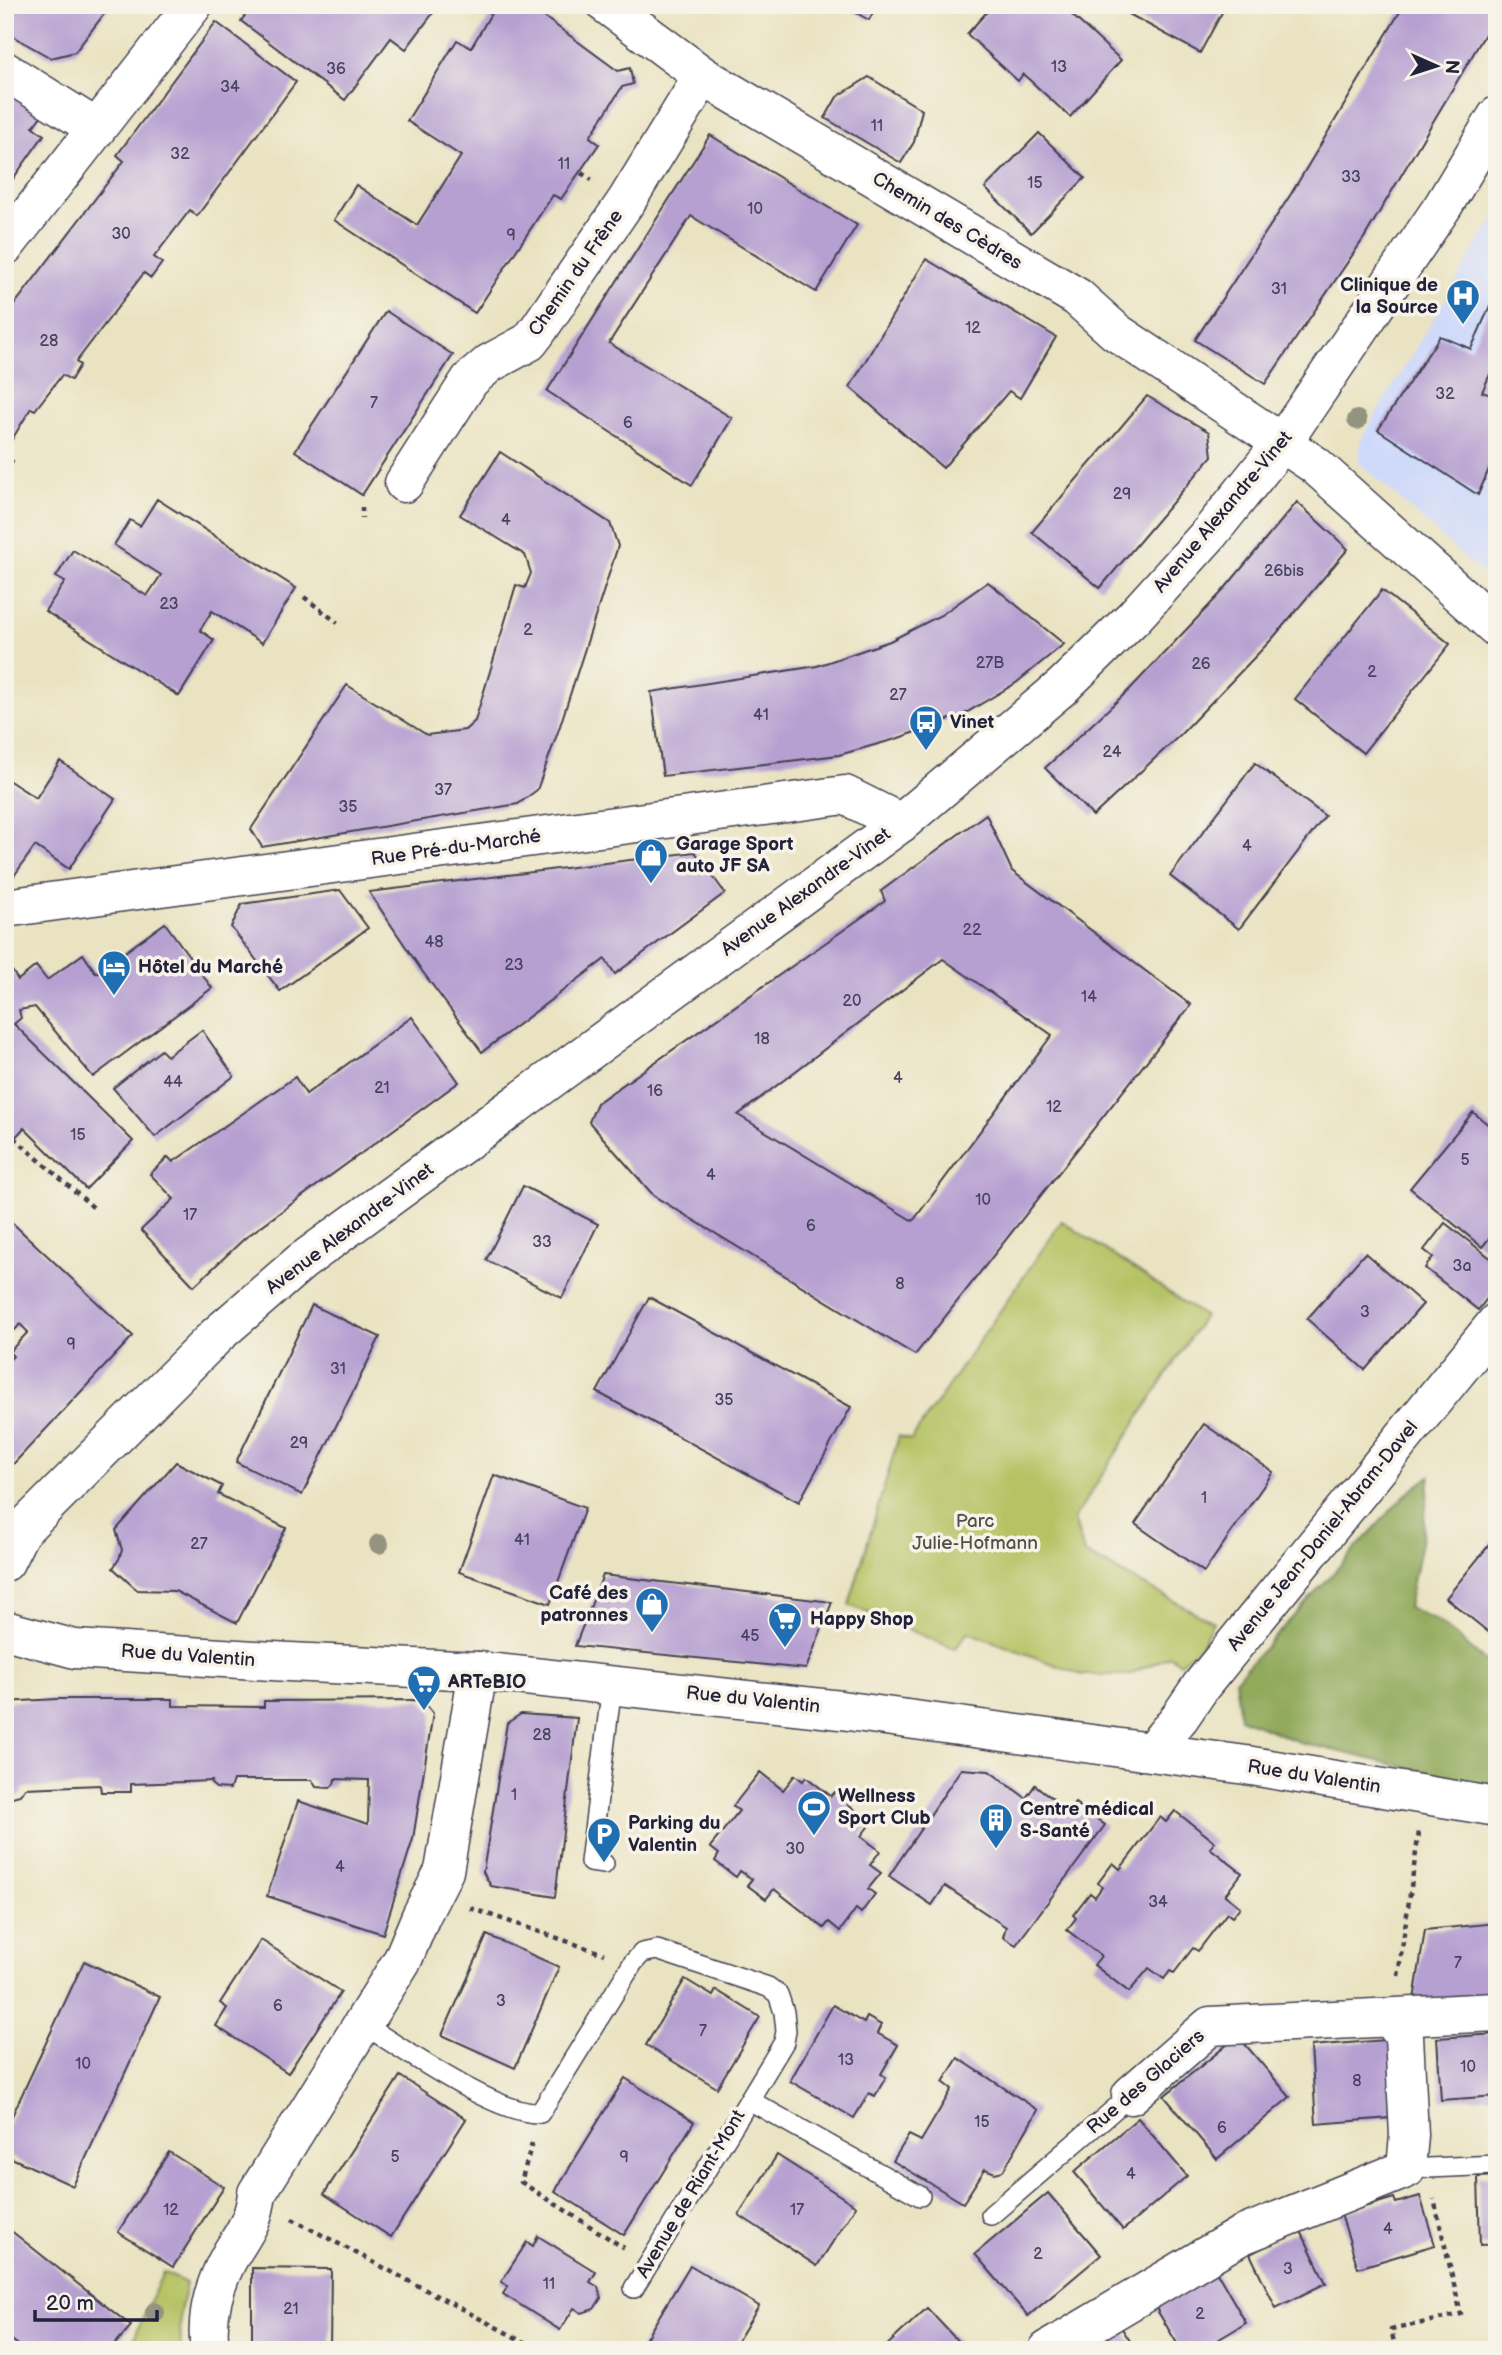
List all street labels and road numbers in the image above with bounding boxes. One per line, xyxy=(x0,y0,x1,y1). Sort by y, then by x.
street label: Chemin des Cèdres xyxy=(868,167,1026,275)
street label: Chemin du Frêne xyxy=(524,205,628,341)
street label: Avenue Alexandre-Vinet xyxy=(1149,426,1297,598)
street label: Avenue Alexandre-Vinet xyxy=(717,823,895,961)
street label: Rue Pré-du-Marché xyxy=(370,825,542,871)
street label: Avenue Alexandre-Vinet xyxy=(262,1158,439,1300)
street label: Avenue Jean-Daniel-Abram-Davel xyxy=(1223,1416,1423,1656)
street label: Rue du Valentin xyxy=(120,1640,256,1672)
street label: Rue du Valentin xyxy=(685,1682,821,1718)
street label: Rue du Valentin xyxy=(1246,1755,1382,1799)
street label: Rue des Glaciers xyxy=(1082,2025,1210,2139)
street label: Avenue de Riant-Mont xyxy=(632,2106,750,2282)

